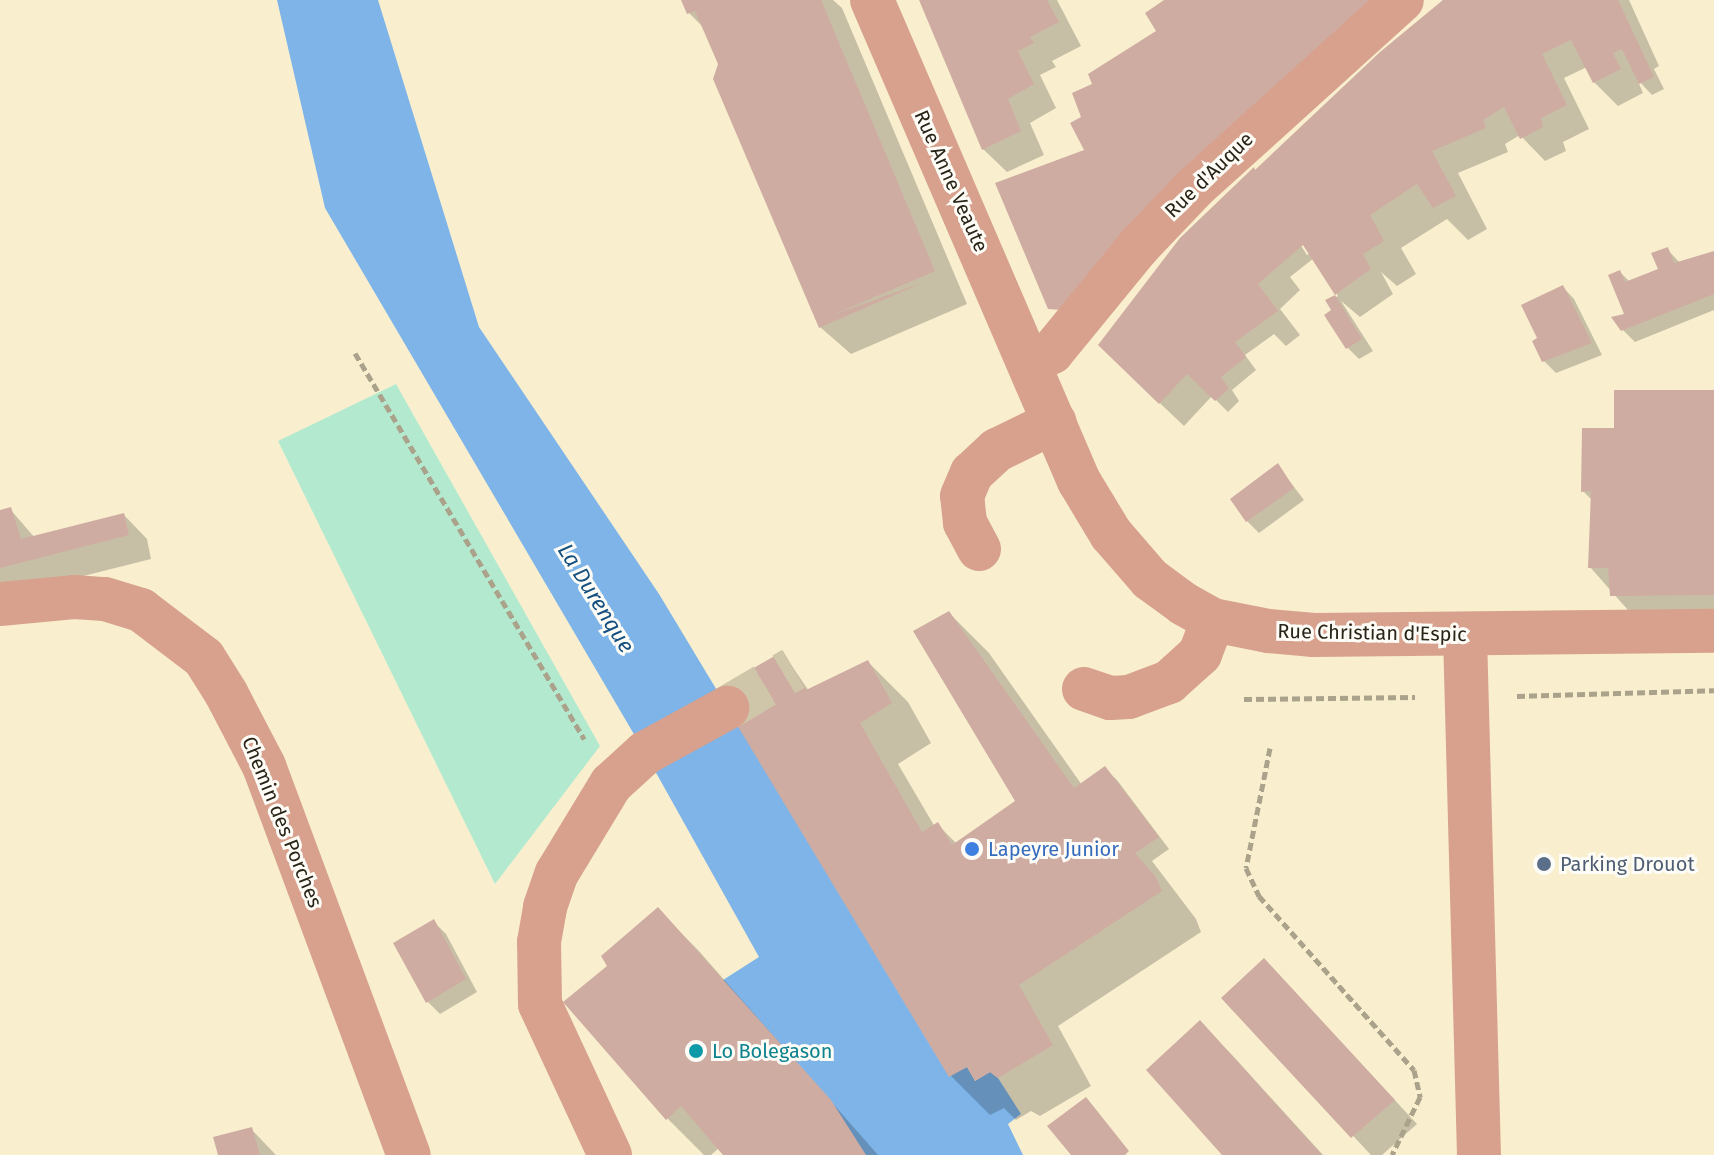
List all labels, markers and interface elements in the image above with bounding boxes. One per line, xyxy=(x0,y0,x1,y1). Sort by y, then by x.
street label: Rue Anne Veaute xyxy=(909,106,993,256)
street label: Rue d'Auque xyxy=(1160,127,1258,223)
water label: La Durenque xyxy=(552,539,640,657)
street label: Rue Christian d'Espic xyxy=(1277,619,1467,647)
street label: Chemin des Porches xyxy=(237,733,327,911)
place label: Lapeyre Junior xyxy=(988,837,1119,861)
marker: Lapeyre Junior xyxy=(963,840,981,858)
place label: Parking Drouot xyxy=(1560,852,1695,876)
marker: Parking Drouot xyxy=(1535,855,1553,873)
place label: Lo Bolegason xyxy=(712,1039,832,1063)
marker: Lo Bolegason xyxy=(687,1042,705,1060)

